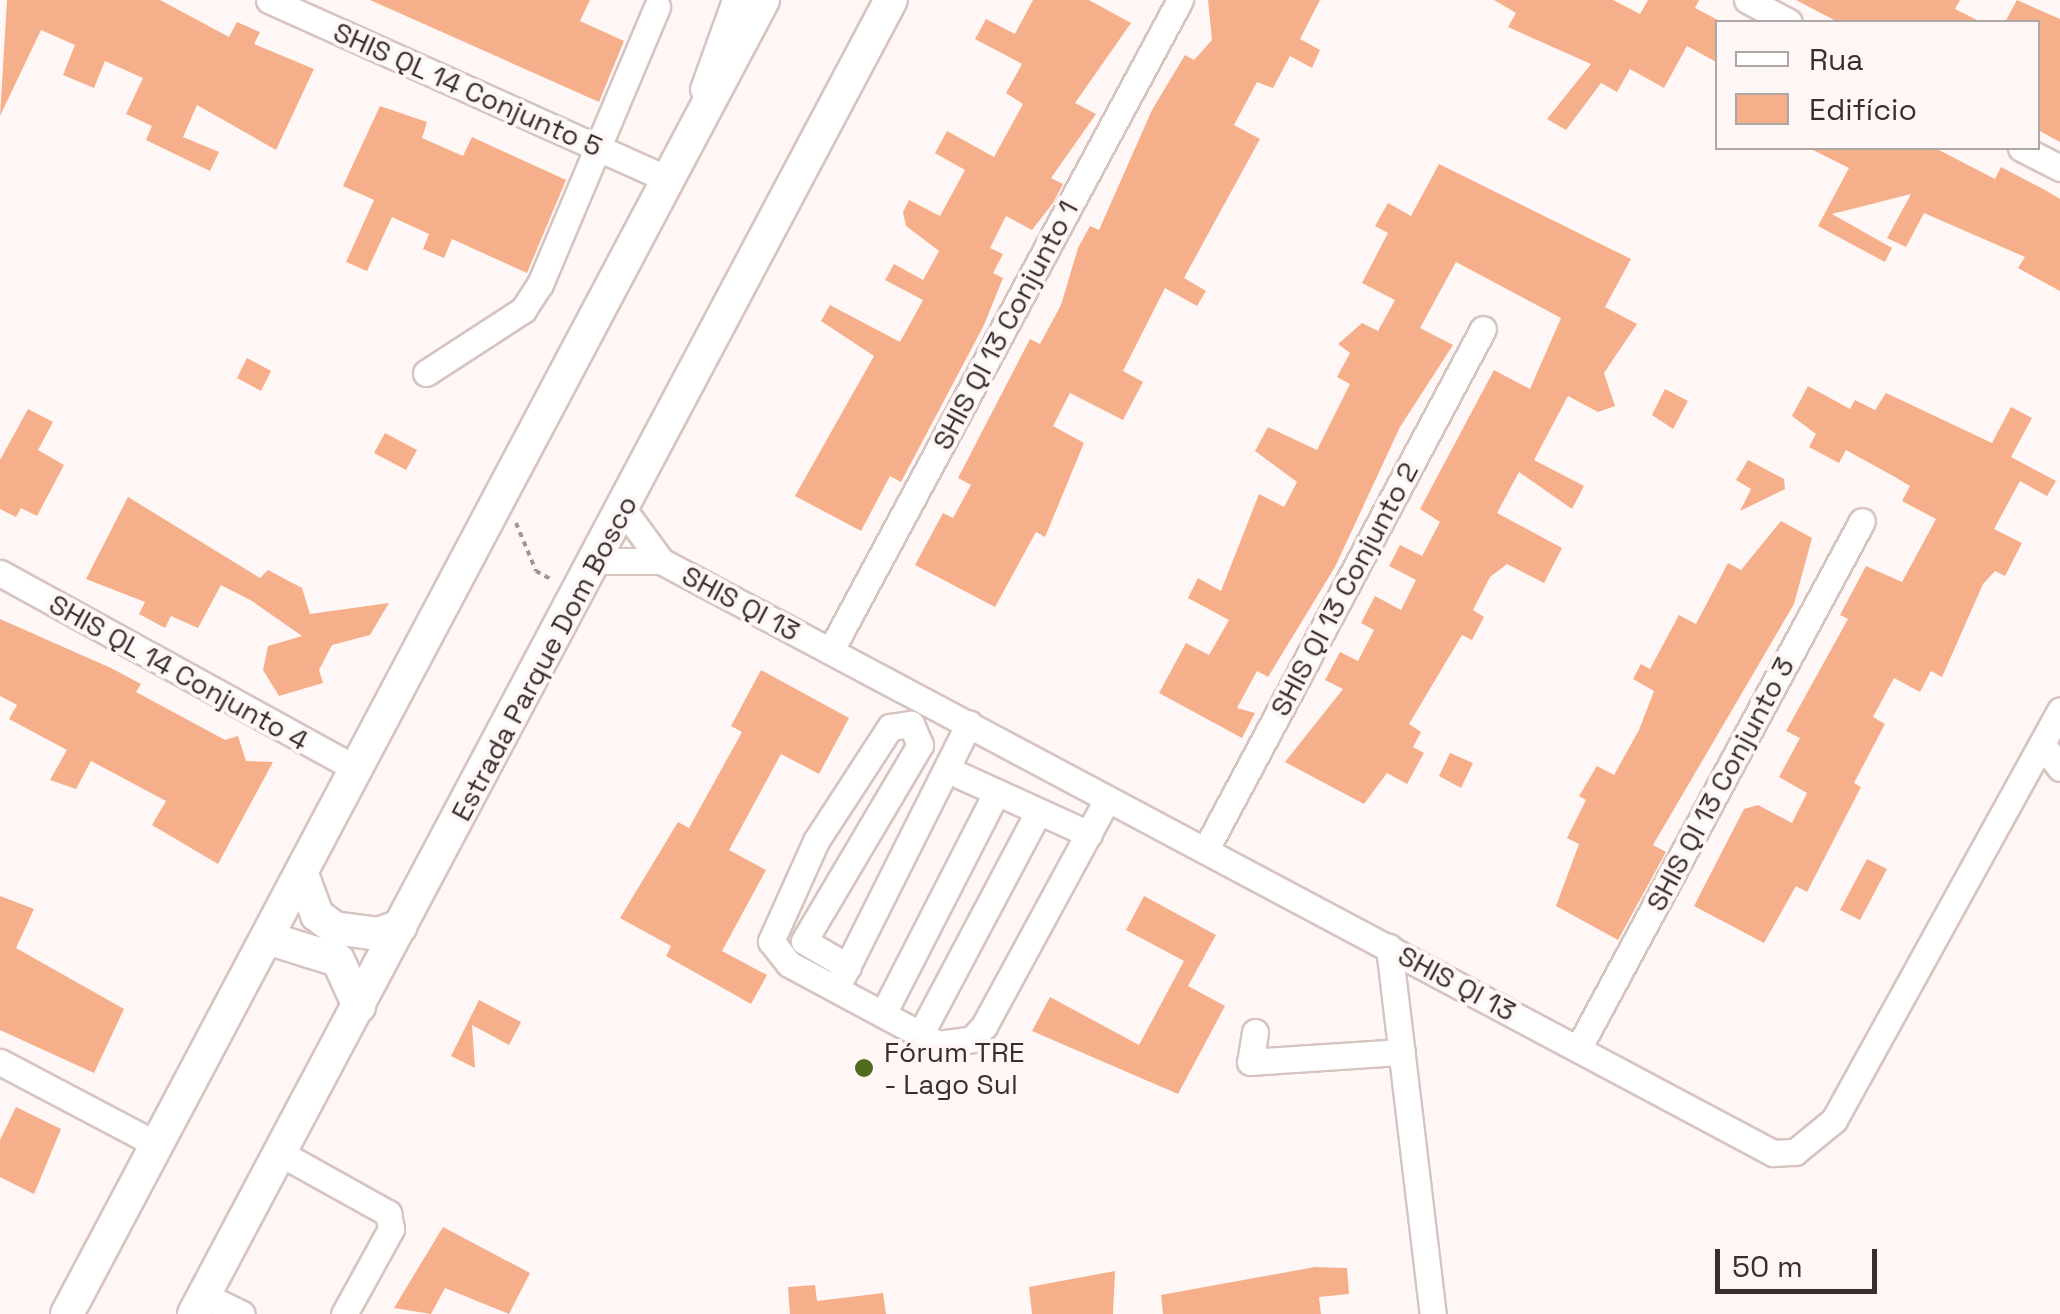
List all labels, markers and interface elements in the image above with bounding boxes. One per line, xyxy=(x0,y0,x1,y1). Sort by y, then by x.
street label: SHIS QL 14 Conjunto 5 xyxy=(328,14,608,164)
legend xyxy=(1715,20,2040,150)
text: Rua xyxy=(1809,40,1864,79)
text: Edifício xyxy=(1809,90,1917,129)
street label: SHIS QI 13 Conjunto 1 xyxy=(925,195,1085,455)
street label: SHIS QI 13 Conjunto 2 xyxy=(1263,456,1425,722)
street label: Estrada Parque Dom Bosco xyxy=(444,490,644,826)
street label: SHIS QI 13 xyxy=(677,558,805,648)
street label: SHIS QL 14 Conjunto 4 xyxy=(43,587,315,757)
street label: SHIS QI 13 Conjunto 3 xyxy=(1639,651,1801,917)
street label: SHIS QI 13 xyxy=(1393,938,1521,1028)
place label: Fórum TRE - Lago Sul xyxy=(884,1035,1025,1101)
marker: Fórum TRE - Lago Sul xyxy=(853,1057,875,1079)
scale bar xyxy=(1720,1229,1882,1291)
text: 50 m xyxy=(1732,1247,1803,1286)

